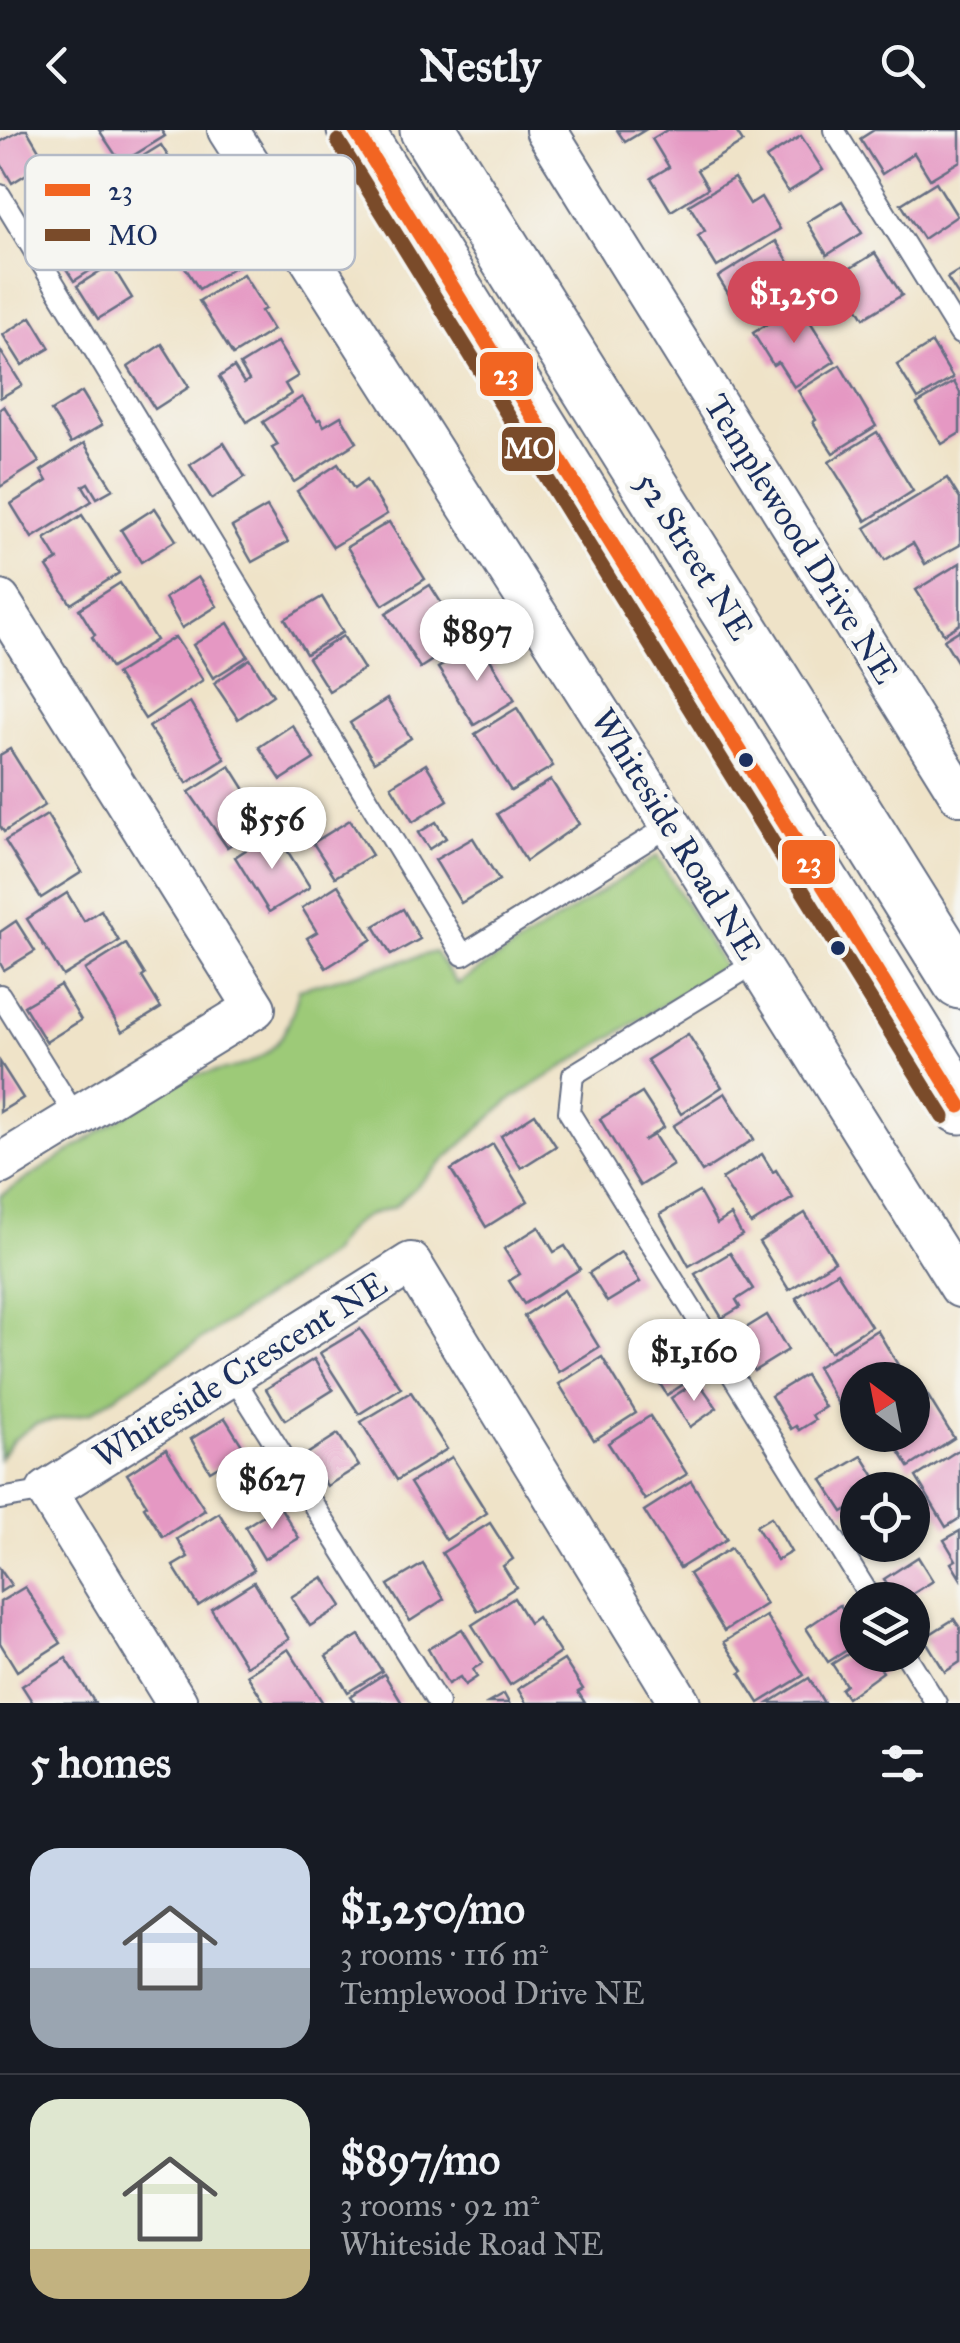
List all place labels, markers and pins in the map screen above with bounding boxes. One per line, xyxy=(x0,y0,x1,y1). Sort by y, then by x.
pin: $1,250 xyxy=(713,261,875,346)
pin: $897 xyxy=(418,599,536,684)
unlabelled marker xyxy=(736,750,756,770)
pin: $556 xyxy=(213,787,331,872)
unlabelled marker xyxy=(828,938,848,958)
pin: $1,160 xyxy=(613,1319,775,1404)
pin: $627 xyxy=(213,1447,331,1532)

